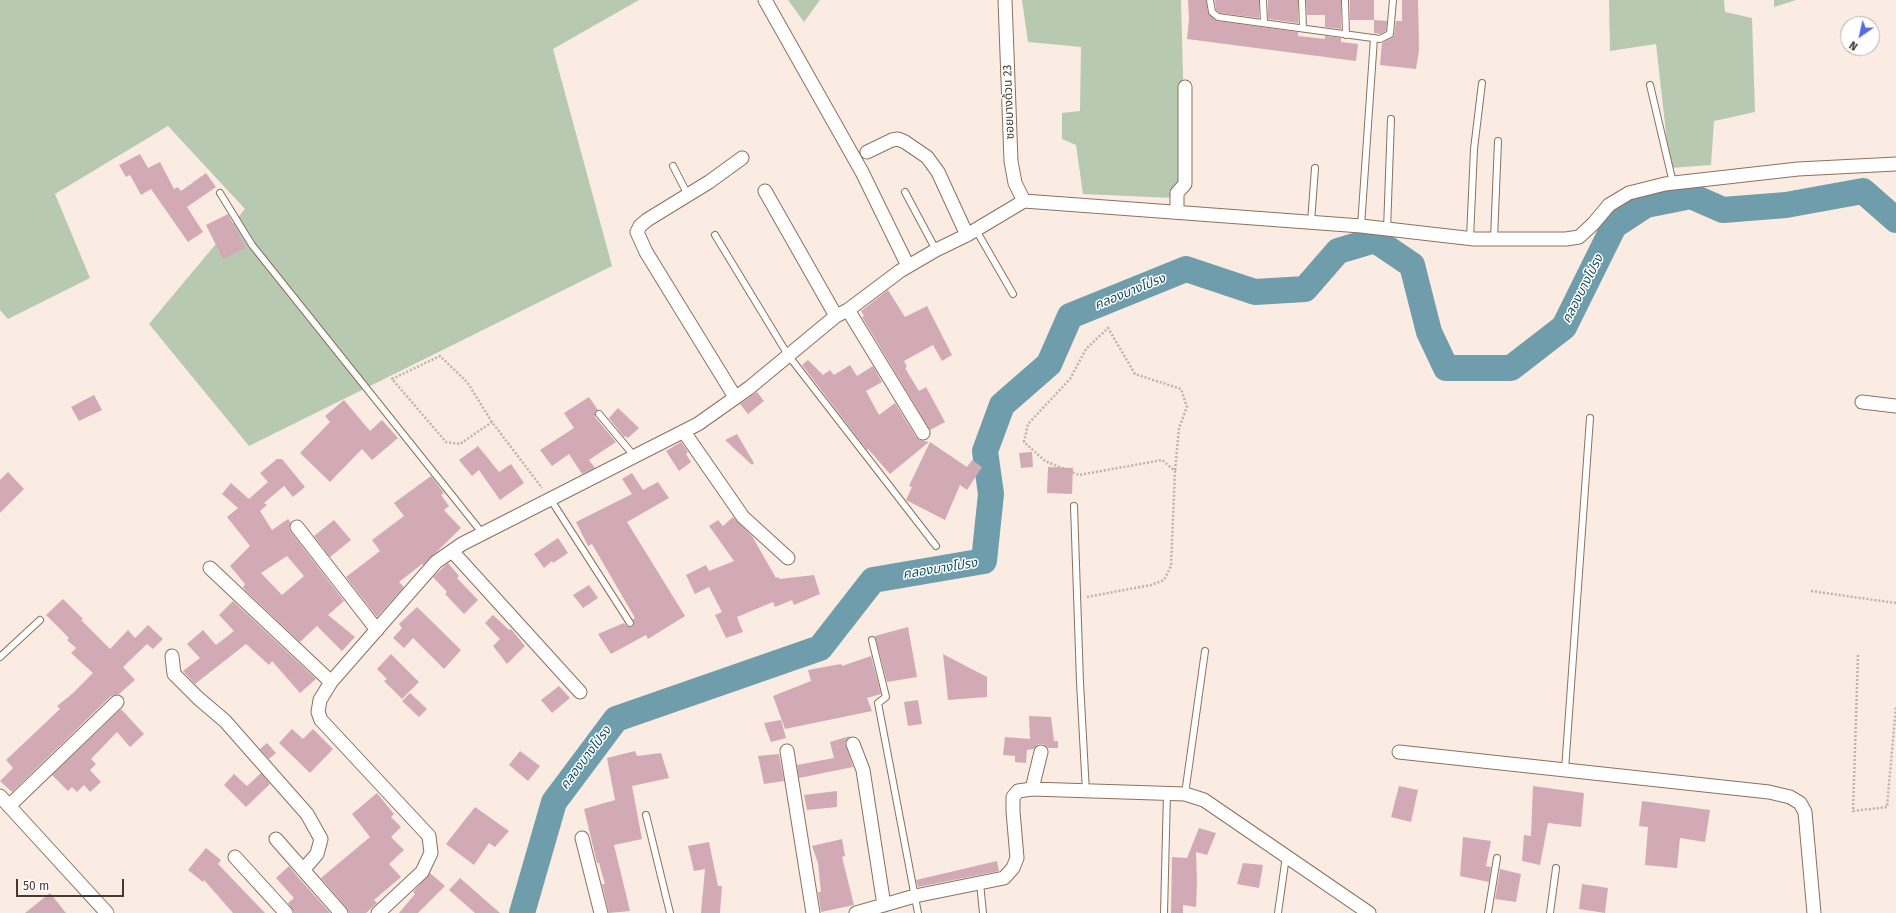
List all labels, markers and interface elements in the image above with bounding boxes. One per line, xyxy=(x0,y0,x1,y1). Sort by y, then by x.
north arrow xyxy=(1840,16,1880,56)
text: N xyxy=(1847,38,1860,53)
street label: ซอยบางด้วน 23 xyxy=(1000,64,1018,140)
water label: คลองบางโปรง xyxy=(1559,252,1607,326)
water label: คลองบางโปรง xyxy=(1092,271,1168,313)
water label: คลองบางโปรง xyxy=(902,555,978,583)
water label: คลองบางโปรง xyxy=(557,723,615,793)
scale bar xyxy=(18,871,126,897)
text: 50 m xyxy=(23,879,49,893)

